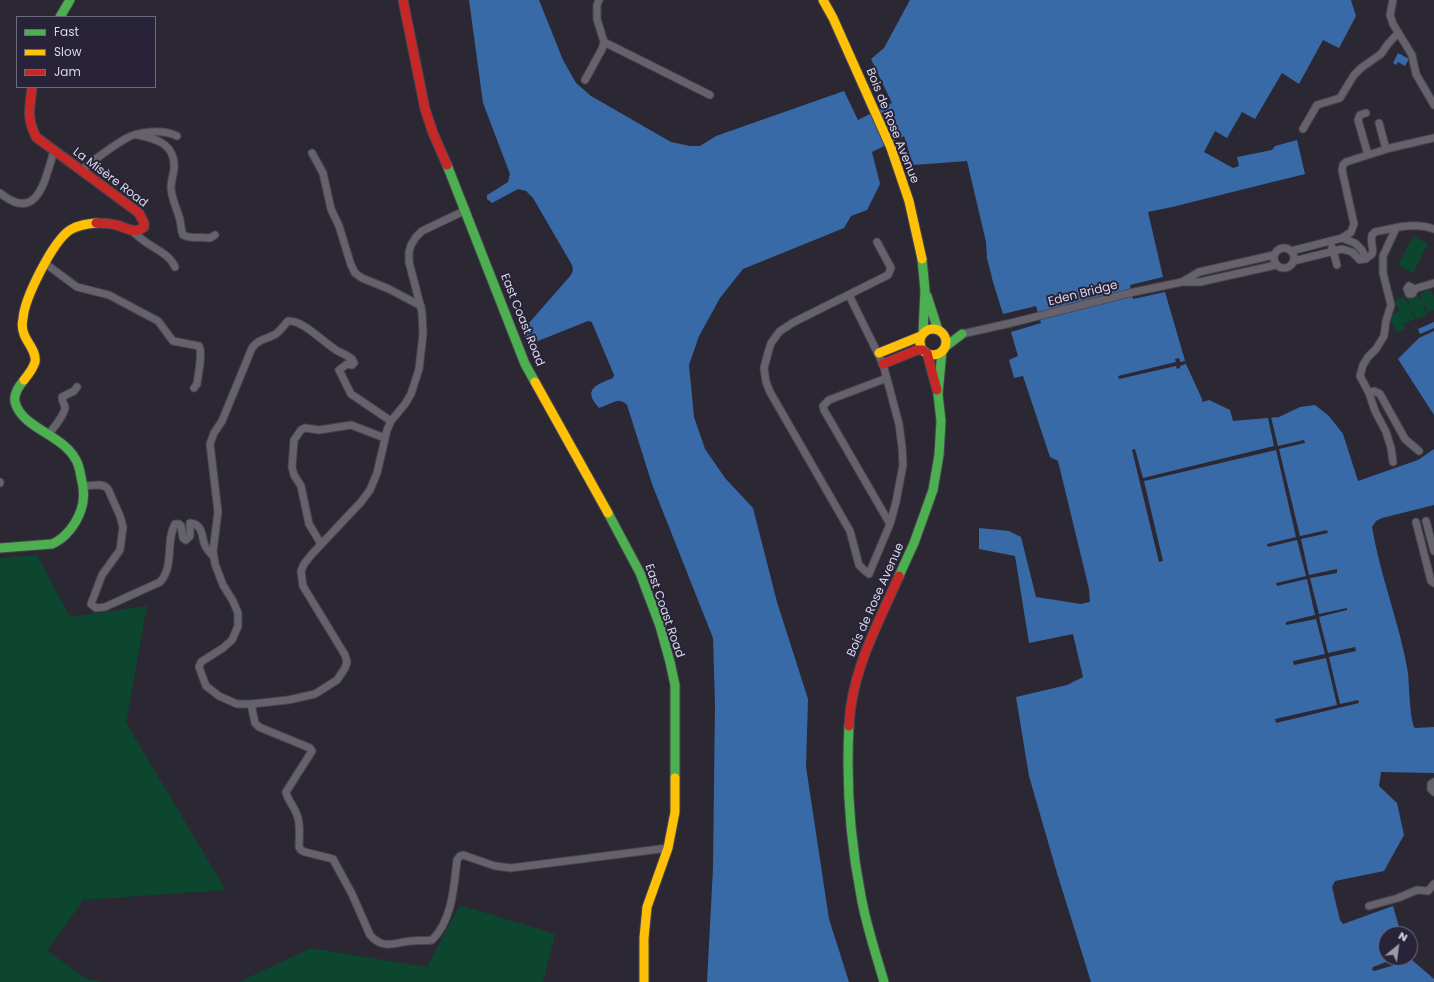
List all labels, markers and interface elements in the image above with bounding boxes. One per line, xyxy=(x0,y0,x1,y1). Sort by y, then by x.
legend xyxy=(16,16,156,88)
text: Fast xyxy=(54,23,79,40)
text: Slow xyxy=(54,43,82,60)
text: Jam xyxy=(54,63,81,80)
street label: Bois de Rose Avenue xyxy=(862,66,922,186)
street label: La Misère Road xyxy=(70,145,150,211)
street label: East Coast Road xyxy=(497,272,547,368)
street label: Eden Bridge xyxy=(1047,278,1119,310)
street label: Bois de Rose Avenue xyxy=(844,541,908,659)
street label: East Coast Road xyxy=(641,562,687,660)
north arrow xyxy=(1378,926,1418,966)
text: N xyxy=(1396,927,1411,945)

